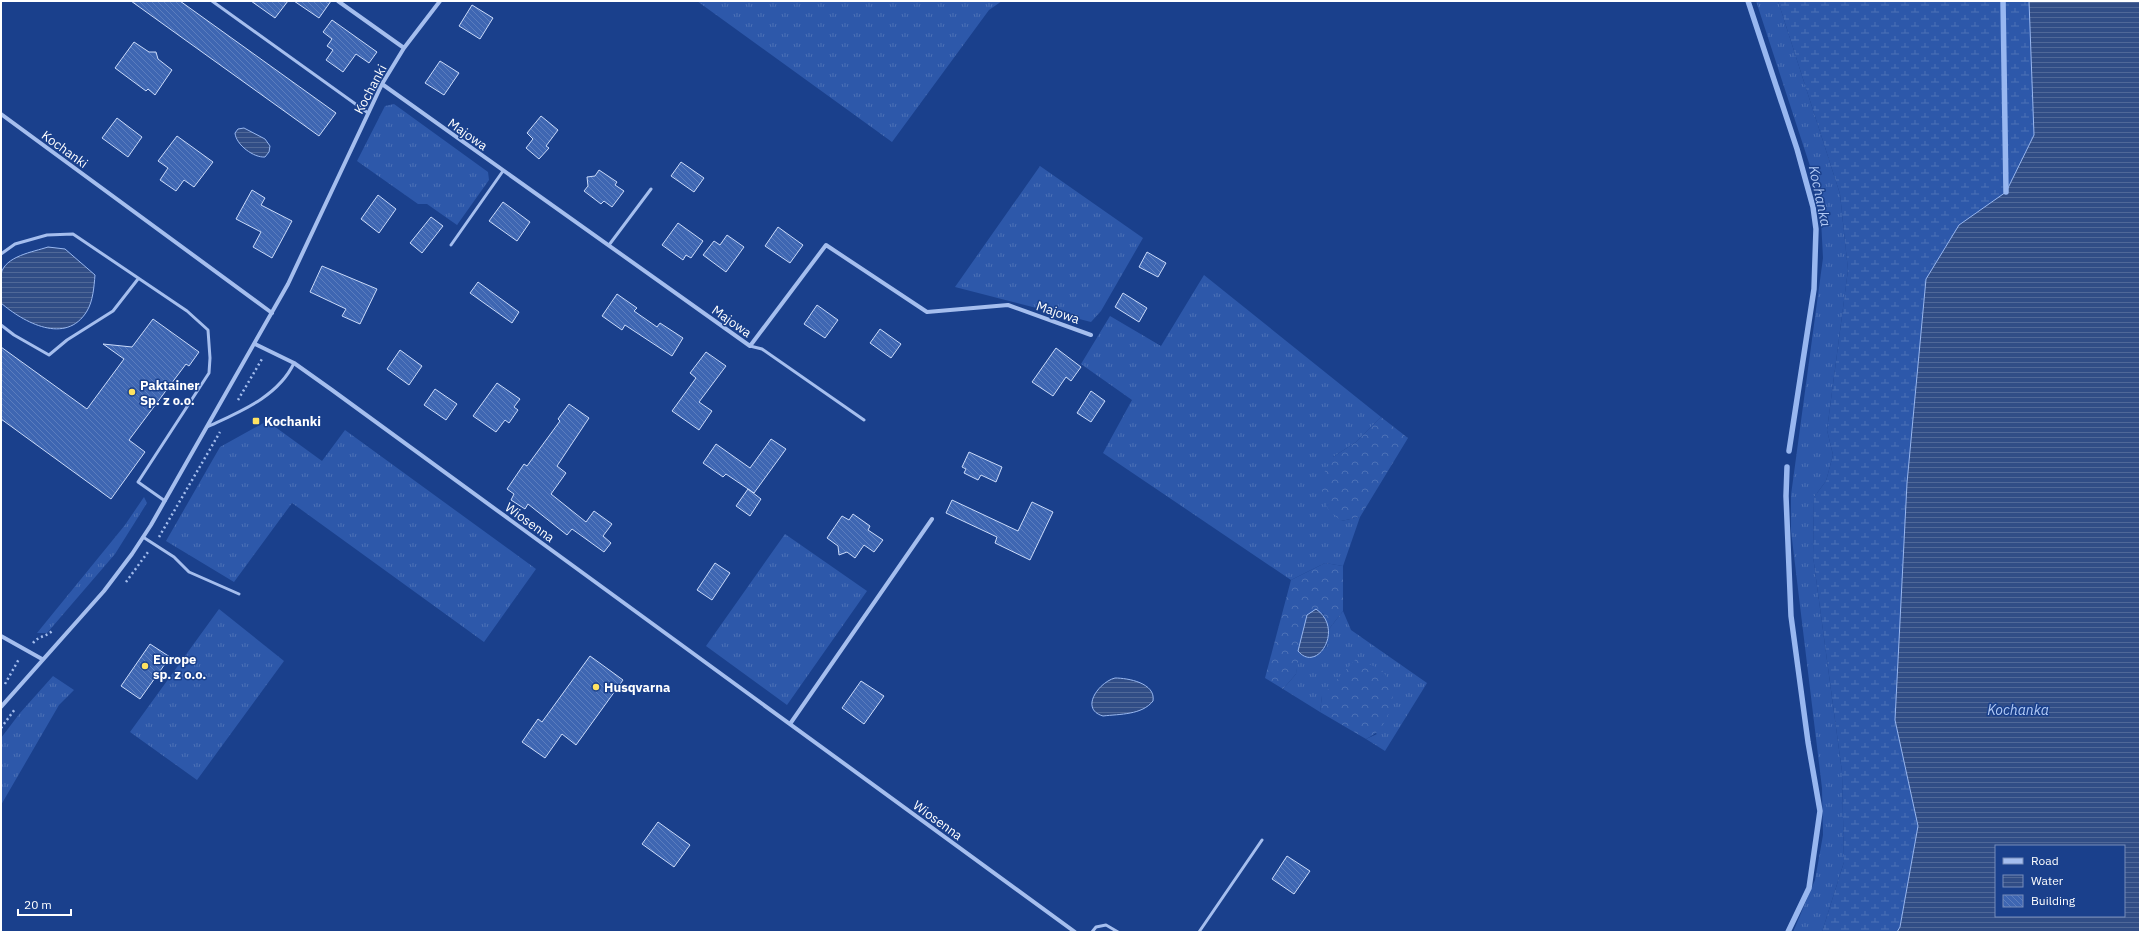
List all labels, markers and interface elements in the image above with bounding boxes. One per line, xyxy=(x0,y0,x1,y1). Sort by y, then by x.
street label: Kochanki xyxy=(350,62,391,117)
street label: Majowa xyxy=(444,115,491,154)
street label: Kochanki xyxy=(38,127,91,172)
water label: Kochanka xyxy=(1805,164,1835,228)
street label: Majowa xyxy=(1034,297,1082,328)
street label: Majowa xyxy=(708,302,755,341)
place label: Paktainer Sp. z o.o. xyxy=(140,377,200,409)
marker: Paktainer Sp. z o.o. xyxy=(127,387,137,397)
place label: Kochanki xyxy=(264,413,321,430)
marker: Kochanki xyxy=(251,416,261,426)
street label: Wiosenna xyxy=(502,499,558,546)
place label: Europe sp. z o.o. xyxy=(153,651,206,683)
marker: Europe sp. z o.o. xyxy=(140,661,150,671)
place label: Husqvarna xyxy=(604,679,670,696)
marker: Husqvarna xyxy=(591,682,601,692)
water label: Kochanka xyxy=(1987,701,2049,719)
street label: Wiosenna xyxy=(910,797,966,844)
legend xyxy=(1995,845,2125,917)
text: Road xyxy=(2031,853,2059,868)
text: Water xyxy=(2031,873,2064,888)
scale bar xyxy=(18,891,71,917)
text: Building xyxy=(2031,893,2076,908)
text: 20 m xyxy=(24,897,52,912)

